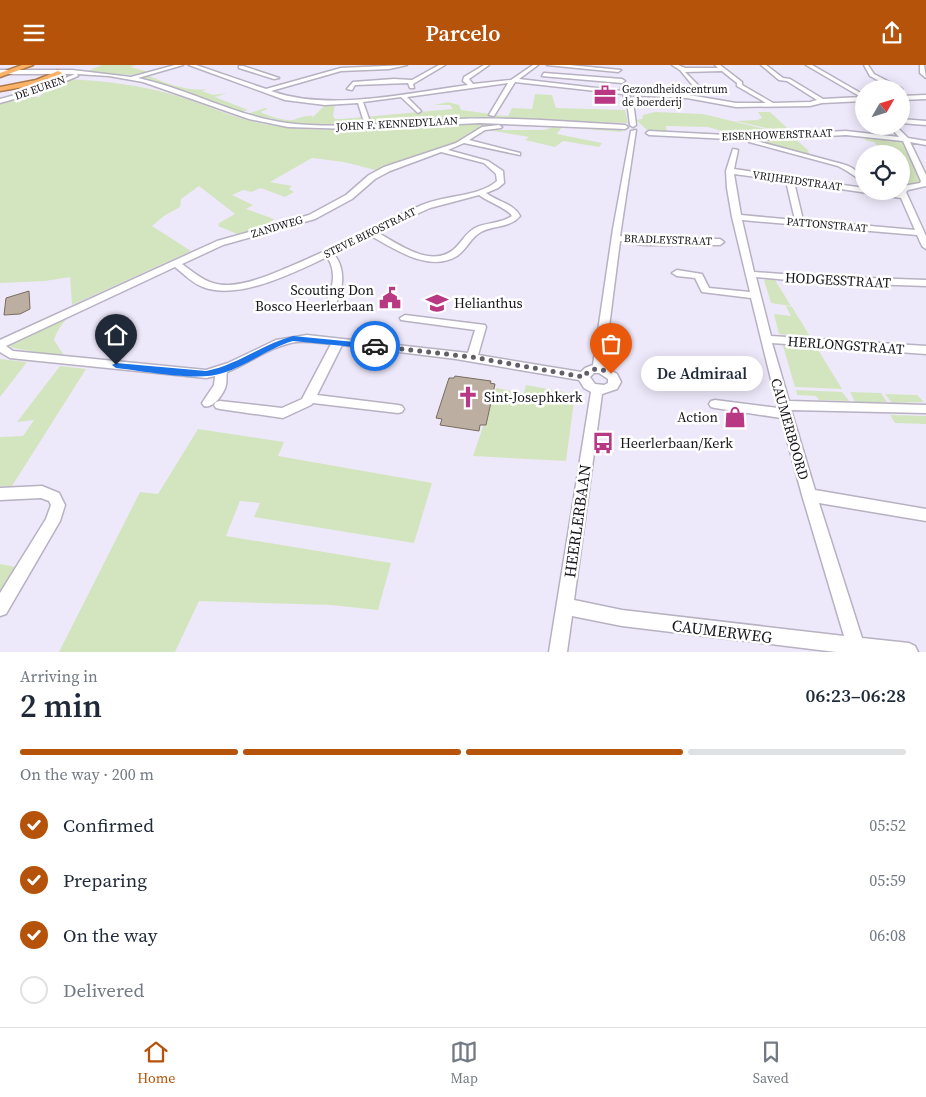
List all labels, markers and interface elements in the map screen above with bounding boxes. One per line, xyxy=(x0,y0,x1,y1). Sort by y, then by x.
text: Parcelo xyxy=(426,18,500,48)
icon: menu xyxy=(20,19,48,47)
icon: share xyxy=(878,19,906,47)
street label: DE EUREN xyxy=(13,72,67,104)
north arrow xyxy=(855,80,910,135)
map controls xyxy=(855,80,910,200)
office icon: Gezondheidscentrum de boerderij xyxy=(592,82,618,108)
place label: Gezondheidscentrum de boerderij xyxy=(622,82,728,110)
street label: JOHN F. KENNEDYLAAN xyxy=(335,113,458,135)
street label: EISENHOWERSTRAAT xyxy=(721,126,833,144)
button: locate xyxy=(855,145,910,200)
street label: VRIJHEIDSTRAAT xyxy=(751,167,843,195)
street label: STEVE BIKOSTRAAT xyxy=(321,204,419,262)
street label: ZANDWEG xyxy=(249,212,305,242)
street label: PATTONSTRAAT xyxy=(786,214,869,236)
street label: BRADLEYSTRAAT xyxy=(624,231,713,249)
street label: HODGESSTRAAT xyxy=(784,267,892,293)
place label: Scouting Don Bosco Heerlerbaan xyxy=(255,280,375,316)
public building icon: Scouting Don Bosco Heerlerbaan xyxy=(377,285,403,311)
school or university icon: Helianthus xyxy=(424,290,450,316)
place label: Helianthus xyxy=(454,293,523,313)
pin xyxy=(95,314,137,365)
icon: home xyxy=(102,321,130,349)
courier xyxy=(350,321,400,371)
pin xyxy=(590,323,632,374)
icon: bag xyxy=(597,330,625,358)
street label: HERLONGSTRAAT xyxy=(787,331,906,359)
icon: car xyxy=(361,332,389,360)
callout: De Admiraal xyxy=(641,357,764,391)
text: De Admiraal xyxy=(657,362,747,384)
street label: CAUMERBOORD xyxy=(766,376,814,482)
church icon: Sint-Josephkerk xyxy=(455,384,481,410)
place label: Sint-Josephkerk xyxy=(484,387,583,407)
shop icon: Action xyxy=(722,404,748,430)
place label: Action xyxy=(677,407,719,427)
bus stop icon: Heerlerbaan/Kerk xyxy=(590,430,616,456)
place label: Heerlerbaan/Kerk xyxy=(620,433,733,453)
street label: HEERLERBAAN xyxy=(558,463,596,579)
street label: CAUMERWEG xyxy=(671,614,773,648)
text: Arriving in xyxy=(20,665,98,687)
text: 06:23–06:28 xyxy=(806,682,906,708)
text: 2 min xyxy=(20,684,102,728)
text: On the way · 200 m xyxy=(20,763,154,785)
icon: check xyxy=(20,811,48,839)
text: Confirmed xyxy=(63,812,154,838)
text: 05:52 xyxy=(869,814,906,836)
icon: check xyxy=(20,866,48,894)
text: Preparing xyxy=(63,867,147,893)
text: 05:59 xyxy=(869,869,906,891)
icon: check xyxy=(20,921,48,949)
text: On the way xyxy=(63,922,158,948)
text: 06:08 xyxy=(869,924,906,946)
text: Delivered xyxy=(63,977,144,1003)
tab: Home xyxy=(137,1038,176,1088)
tab: Map xyxy=(450,1038,478,1088)
tab: Saved xyxy=(753,1038,789,1088)

